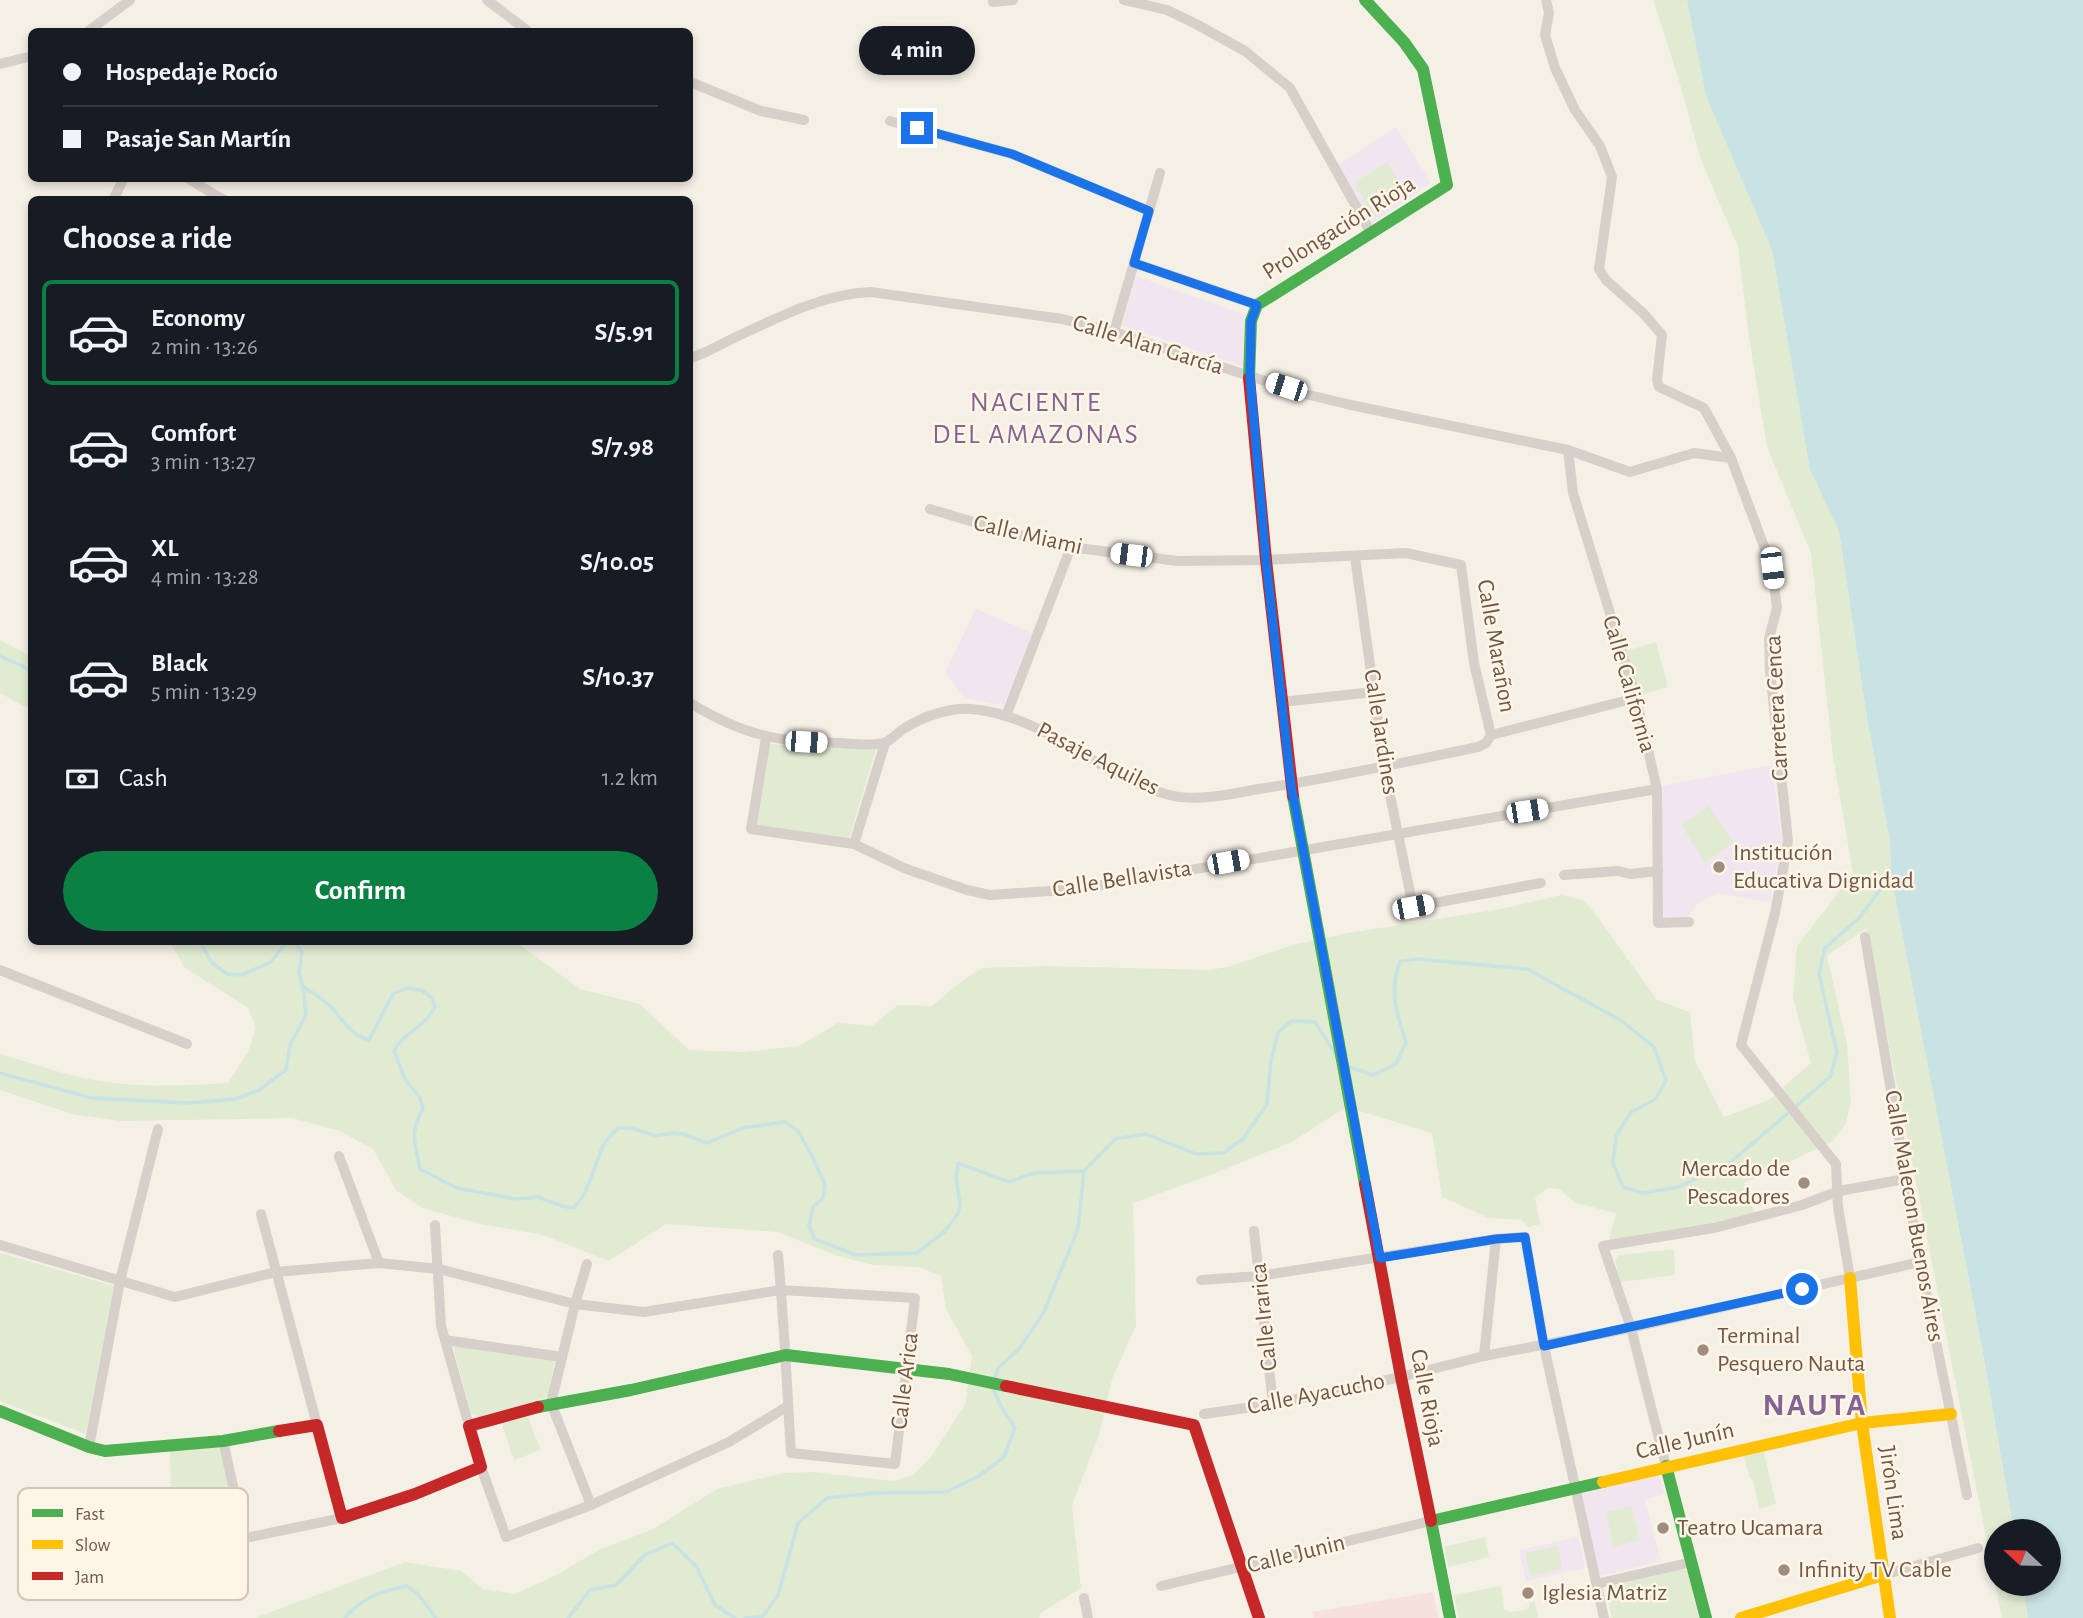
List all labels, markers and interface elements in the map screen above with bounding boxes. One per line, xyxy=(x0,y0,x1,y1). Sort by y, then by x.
callout: 4 min xyxy=(859,26,975,76)
text: 4 min xyxy=(891,39,943,62)
text: Hospedaje Rocío xyxy=(105,59,278,85)
route end xyxy=(901,112,933,144)
text: Pasaje San Martín xyxy=(105,126,291,152)
street label: Prolongación Rioja xyxy=(1258,171,1420,285)
text: Choose a ride xyxy=(63,222,232,254)
icon: car xyxy=(67,301,130,364)
text: Economy xyxy=(151,305,245,331)
street label: Calle Alan García xyxy=(1070,311,1226,379)
text: S/5.91 xyxy=(595,319,654,345)
text: 2 min · 13:26 xyxy=(151,336,258,359)
car xyxy=(1263,371,1310,403)
district label: NACIENTE DEL AMAZONAS xyxy=(932,389,1140,449)
icon: car xyxy=(67,416,130,479)
text: Comfort xyxy=(151,420,236,446)
text: S/7.98 xyxy=(591,434,654,460)
text: 3 min · 13:27 xyxy=(151,451,256,474)
street label: Calle Miami xyxy=(971,511,1085,559)
icon: car xyxy=(67,531,130,594)
text: XL xyxy=(151,535,178,561)
car xyxy=(1109,542,1154,568)
car xyxy=(1760,546,1785,590)
text: S/10.05 xyxy=(580,549,654,575)
text: 4 min · 13:28 xyxy=(151,566,259,589)
street label: Calle Marañon xyxy=(1472,578,1520,714)
street label: Calle California xyxy=(1598,613,1660,755)
street label: Carretera Cenca xyxy=(1761,634,1793,782)
icon: car xyxy=(67,646,130,709)
text: Black xyxy=(151,650,208,676)
text: S/10.37 xyxy=(582,664,654,690)
street label: Calle Jardines xyxy=(1359,668,1403,796)
text: 5 min · 13:29 xyxy=(151,681,257,704)
street label: Pasaje Aquiles xyxy=(1033,718,1163,800)
car xyxy=(785,730,828,754)
icon: cash xyxy=(63,760,101,798)
text: Cash xyxy=(119,765,168,791)
text: 1.2 km xyxy=(602,767,658,790)
car xyxy=(1505,797,1550,825)
place label: Institución Educativa Dignidad xyxy=(1733,841,1914,893)
car xyxy=(1206,848,1251,876)
button: Confirm xyxy=(63,851,658,931)
street label: Calle Bellavista xyxy=(1051,856,1193,902)
marker: Institución Educativa Dignidad xyxy=(1711,859,1727,875)
car xyxy=(1391,893,1436,921)
street label: Calle Malecon Buenos Aires xyxy=(1880,1088,1948,1344)
place label: Mercado de Pescadores xyxy=(1681,1157,1790,1209)
marker: Mercado de Pescadores xyxy=(1796,1175,1812,1191)
street label: Calle Irarica xyxy=(1246,1262,1282,1372)
route start xyxy=(1786,1273,1818,1305)
place label: Terminal Pesquero Nauta xyxy=(1717,1324,1865,1376)
street label: Calle Arica xyxy=(887,1331,923,1431)
marker: Terminal Pesquero Nauta xyxy=(1695,1342,1711,1358)
street label: Calle Rioja xyxy=(1406,1347,1448,1449)
street label: Calle Ayacucho xyxy=(1245,1369,1387,1419)
district label: NAUTA xyxy=(1763,1389,1867,1421)
street label: Calle Junín xyxy=(1633,1418,1737,1464)
street label: Jirón Lima xyxy=(1875,1444,1911,1542)
legend xyxy=(18,1488,248,1600)
text: Fast xyxy=(75,1505,105,1524)
place label: Teatro Ucamara xyxy=(1677,1516,1823,1540)
north arrow xyxy=(1984,1519,2062,1596)
map controls xyxy=(1984,1519,2061,1596)
marker: Teatro Ucamara xyxy=(1655,1520,1671,1536)
street label: Calle Junin xyxy=(1244,1530,1348,1578)
text: Slow xyxy=(75,1536,111,1555)
place label: Infinity TV Cable xyxy=(1798,1558,1952,1582)
marker: Infinity TV Cable xyxy=(1776,1562,1792,1578)
text: Jam xyxy=(75,1568,104,1587)
place label: Iglesia Matriz xyxy=(1542,1581,1667,1605)
marker: Iglesia Matriz xyxy=(1520,1585,1536,1601)

